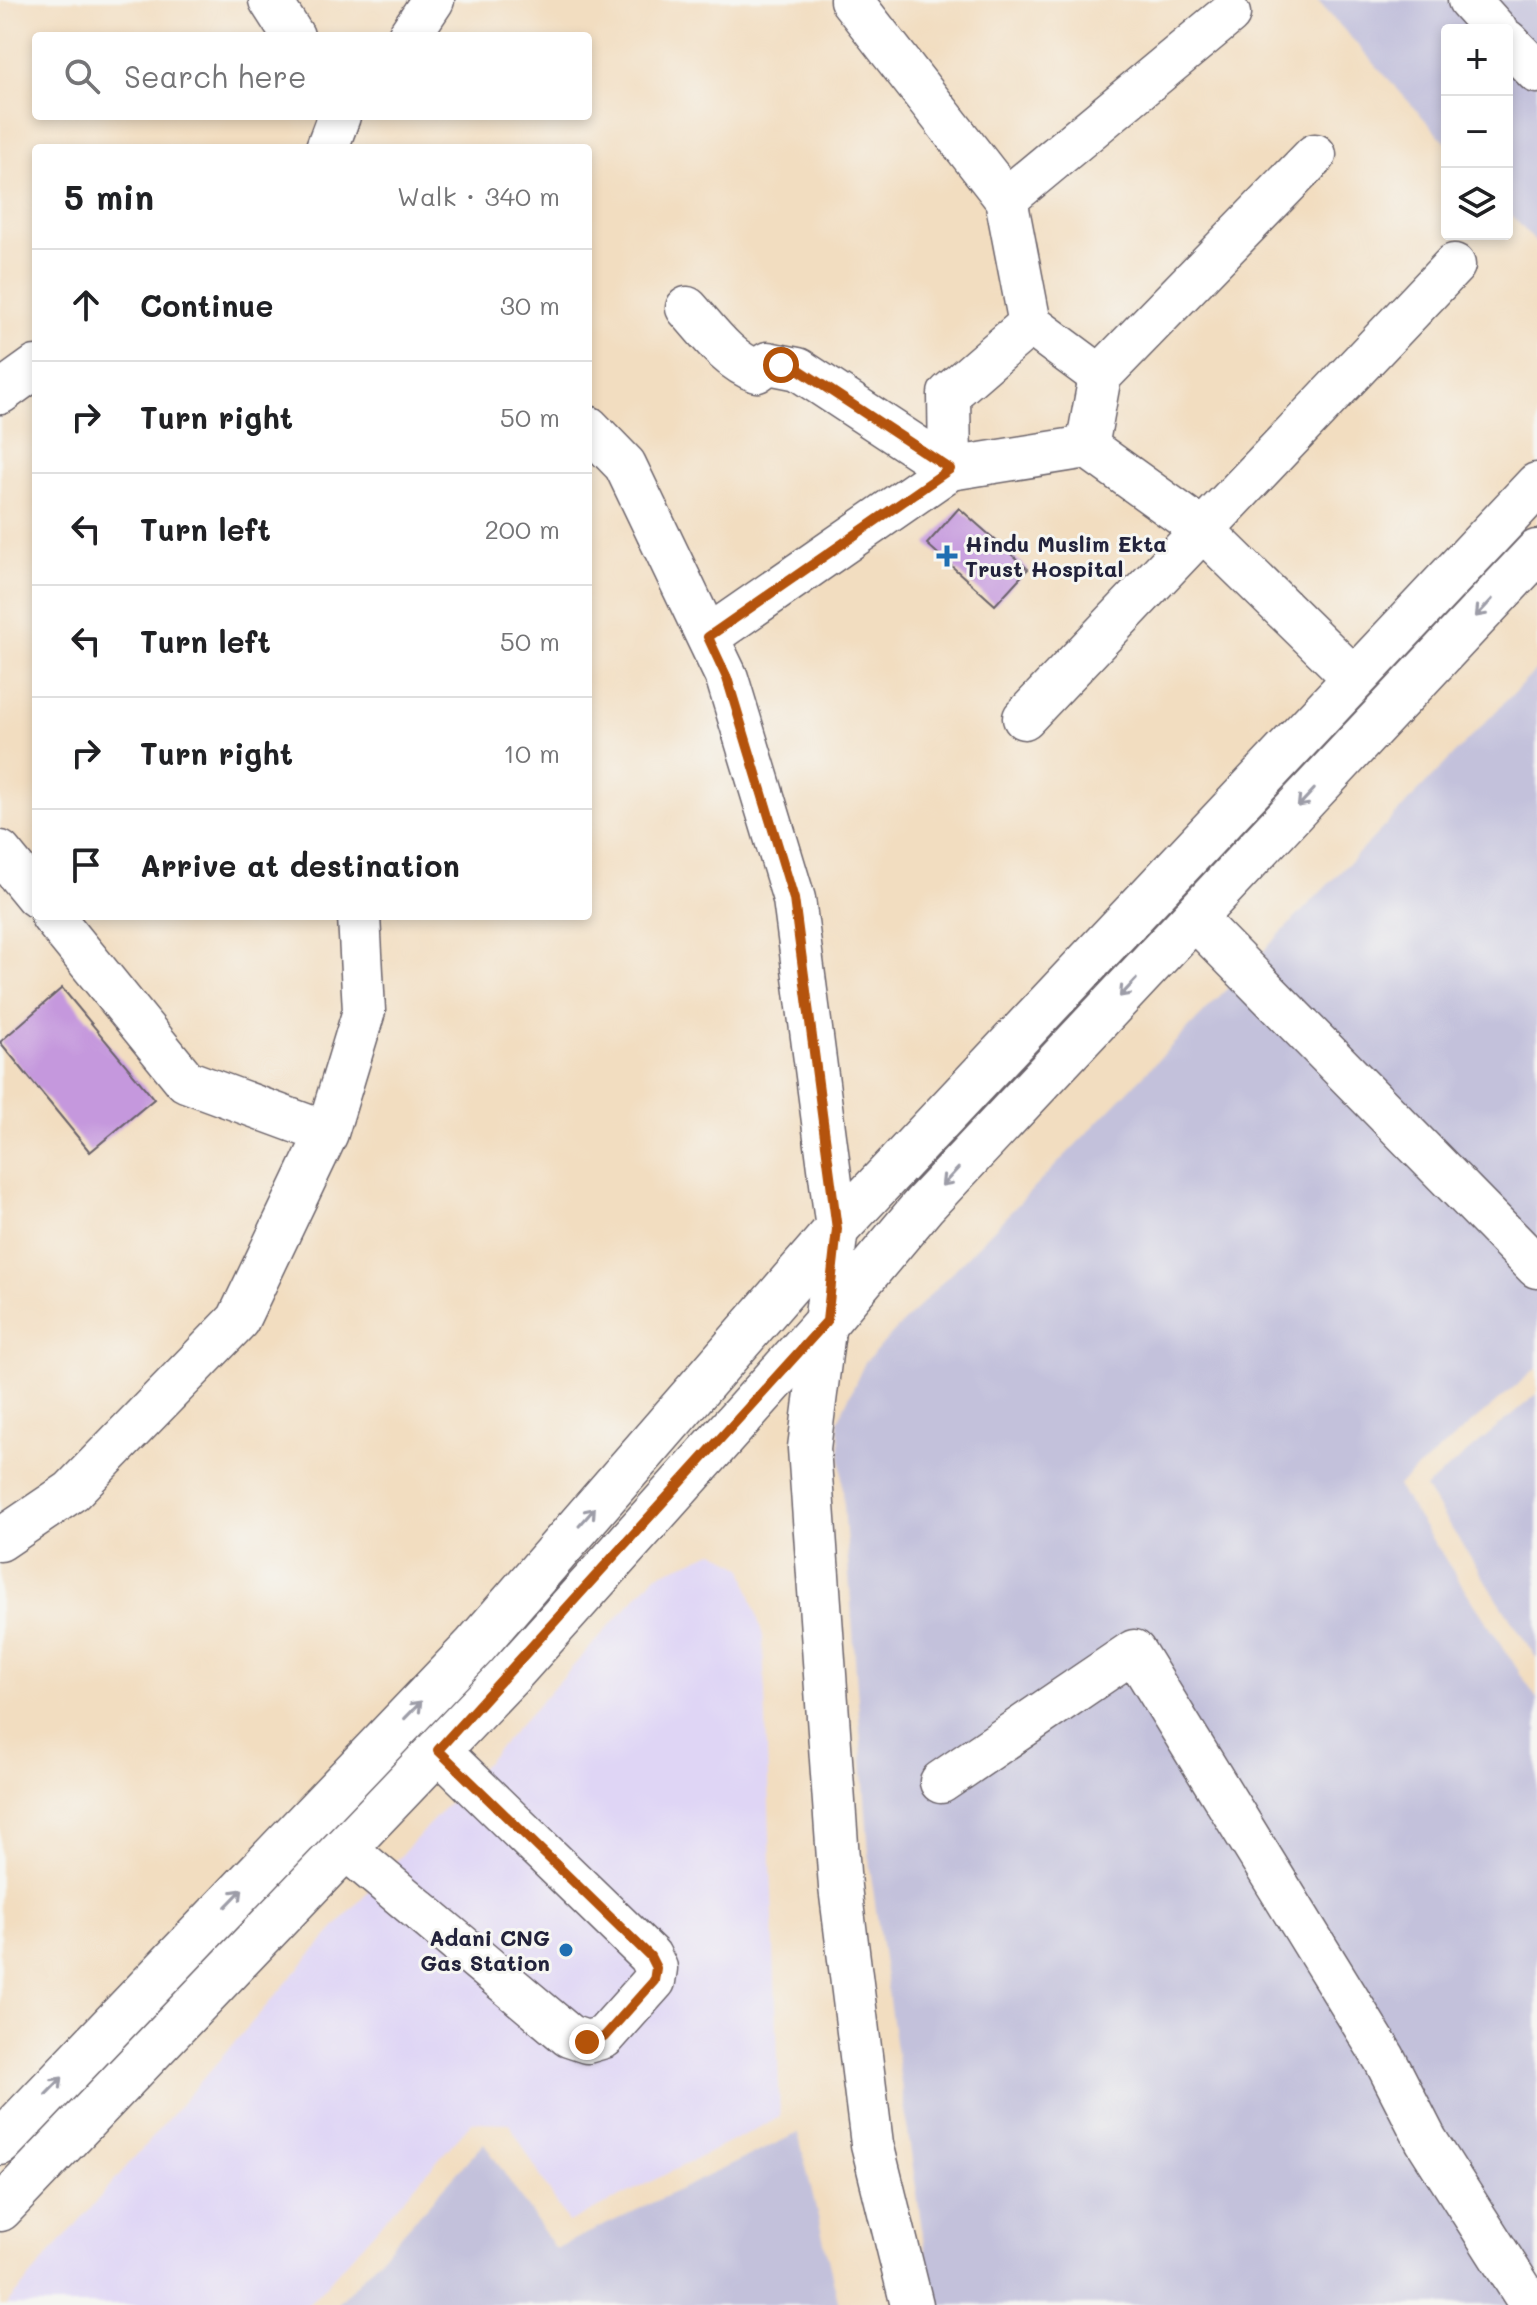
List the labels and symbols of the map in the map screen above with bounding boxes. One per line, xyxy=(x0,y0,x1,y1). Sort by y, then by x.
route start xyxy=(763,347,799,383)
place label: Hindu Muslim Ekta Trust Hospital xyxy=(965,529,1167,583)
marker: Hindu Muslim Ekta Trust Hospital xyxy=(936,545,958,567)
one-way arrow xyxy=(1475,598,1493,618)
one-way arrow xyxy=(1296,788,1315,808)
one-way arrow xyxy=(1119,978,1138,997)
one-way arrow xyxy=(941,1167,960,1187)
one-way arrow xyxy=(578,1507,596,1528)
one-way arrow xyxy=(404,1701,422,1721)
one-way arrow xyxy=(224,1888,243,1908)
place label: Adani CNG Gas Station xyxy=(420,1923,550,1977)
marker: Adani CNG Gas Station xyxy=(557,1941,575,1959)
route end xyxy=(569,2024,605,2060)
one-way arrow xyxy=(44,2077,63,2096)

